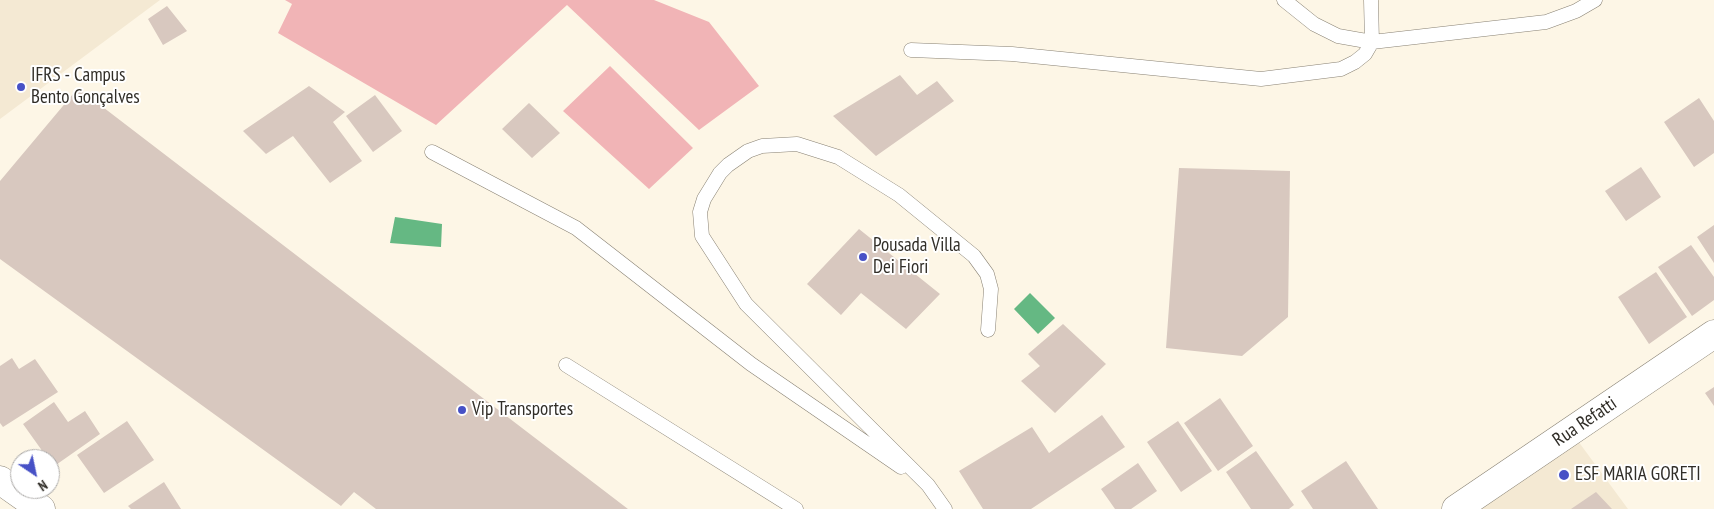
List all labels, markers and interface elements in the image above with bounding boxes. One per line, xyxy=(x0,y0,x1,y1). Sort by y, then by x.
place label: IFRS - Campus Bento Gonçalves xyxy=(31,65,140,109)
marker: IFRS - Campus Bento Gonçalves xyxy=(15,81,27,93)
place label: Pousada Villa Dei Fiori xyxy=(873,235,961,279)
marker: Pousada Villa Dei Fiori xyxy=(857,251,869,263)
street label: Rua Refatti xyxy=(1549,392,1621,452)
place label: Vip Transportes xyxy=(472,399,573,421)
marker: Vip Transportes xyxy=(456,404,468,416)
north arrow xyxy=(10,449,60,499)
place label: ESF MARIA GORETI xyxy=(1575,464,1701,486)
marker: ESF MARIA GORETI xyxy=(1557,468,1571,482)
text: N xyxy=(35,476,51,495)

